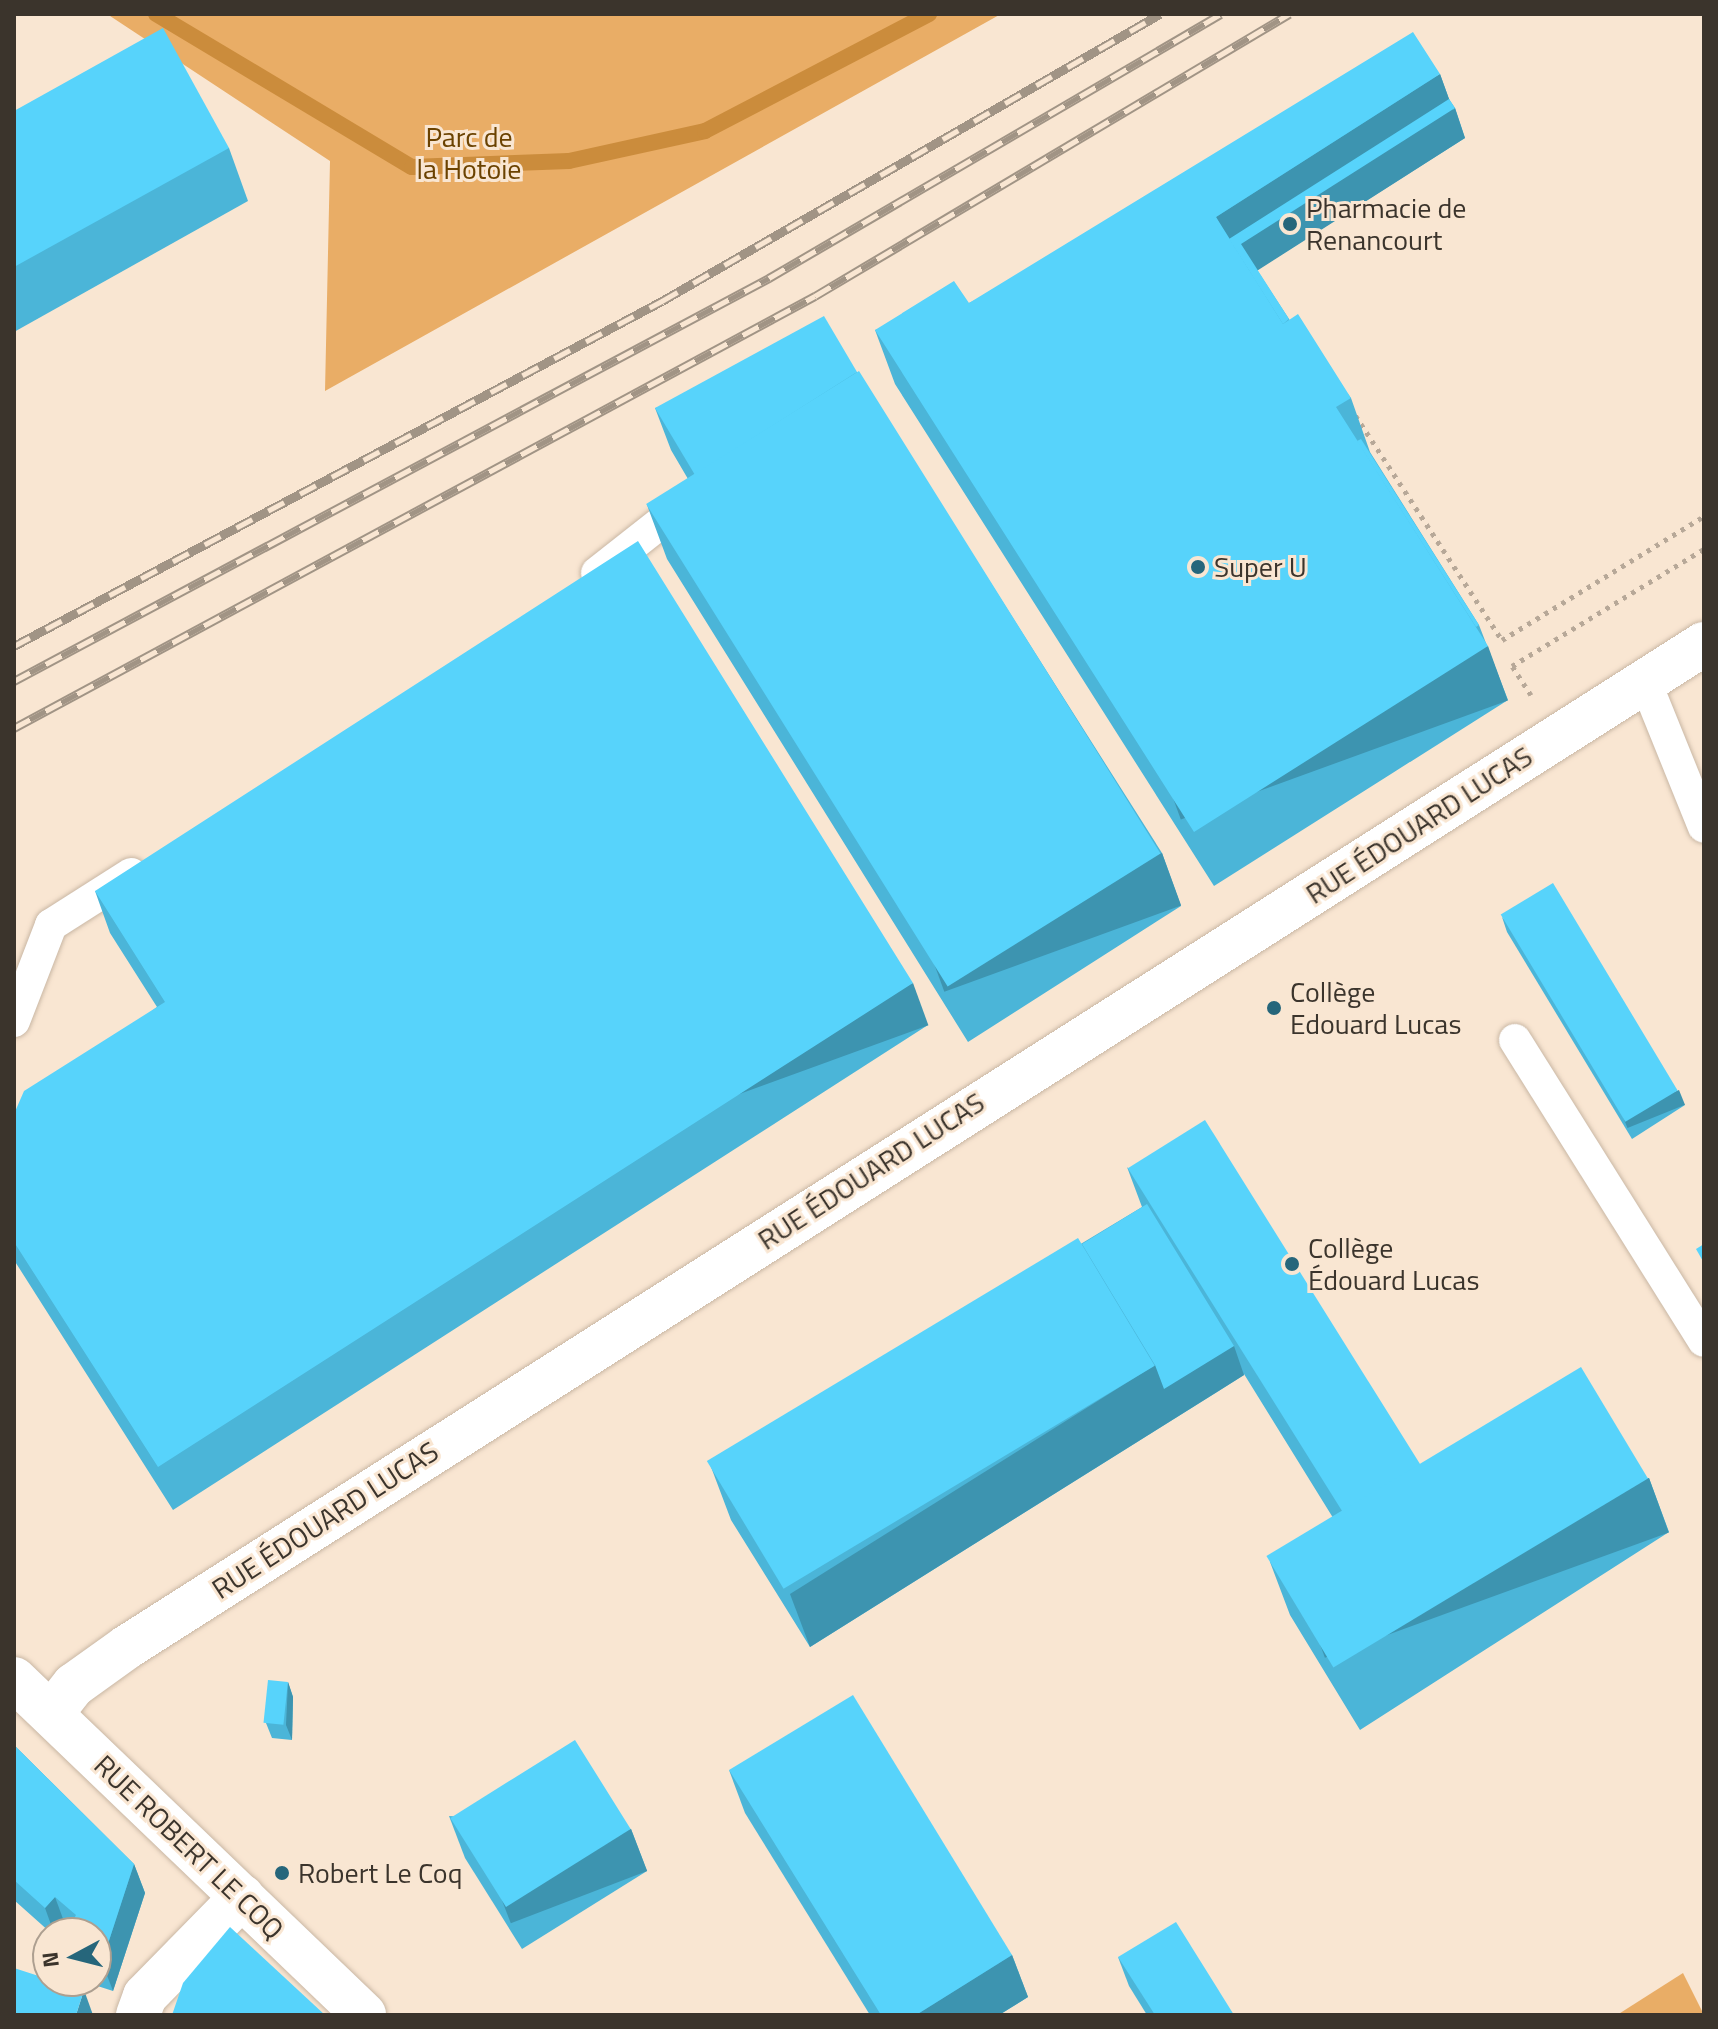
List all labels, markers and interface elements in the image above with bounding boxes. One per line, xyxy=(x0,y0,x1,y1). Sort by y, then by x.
park label: Parc de la Hotoie xyxy=(417,120,521,186)
place label: Pharmacie de Renancourt xyxy=(1306,191,1466,257)
marker: Pharmacie de Renancourt xyxy=(1281,215,1299,233)
place label: Super U xyxy=(1214,550,1307,584)
marker: Super U xyxy=(1189,558,1207,576)
street label: RUE ÉDOUARD LUCAS xyxy=(1300,739,1538,911)
place label: Collège Edouard Lucas xyxy=(1290,975,1461,1041)
marker: Collège Edouard Lucas xyxy=(1265,999,1283,1017)
street label: RUE ÉDOUARD LUCAS xyxy=(752,1085,990,1257)
place label: Collège Édouard Lucas xyxy=(1308,1231,1479,1297)
marker: Collège Édouard Lucas xyxy=(1283,1255,1301,1273)
street label: RUE ÉDOUARD LUCAS xyxy=(206,1434,444,1606)
street label: RUE ROBERT LE COQ xyxy=(87,1748,291,1946)
place label: Robert Le Coq xyxy=(298,1856,462,1890)
marker: Robert Le Coq xyxy=(273,1864,291,1882)
north arrow xyxy=(32,1917,112,1997)
text: N xyxy=(32,1950,68,1969)

